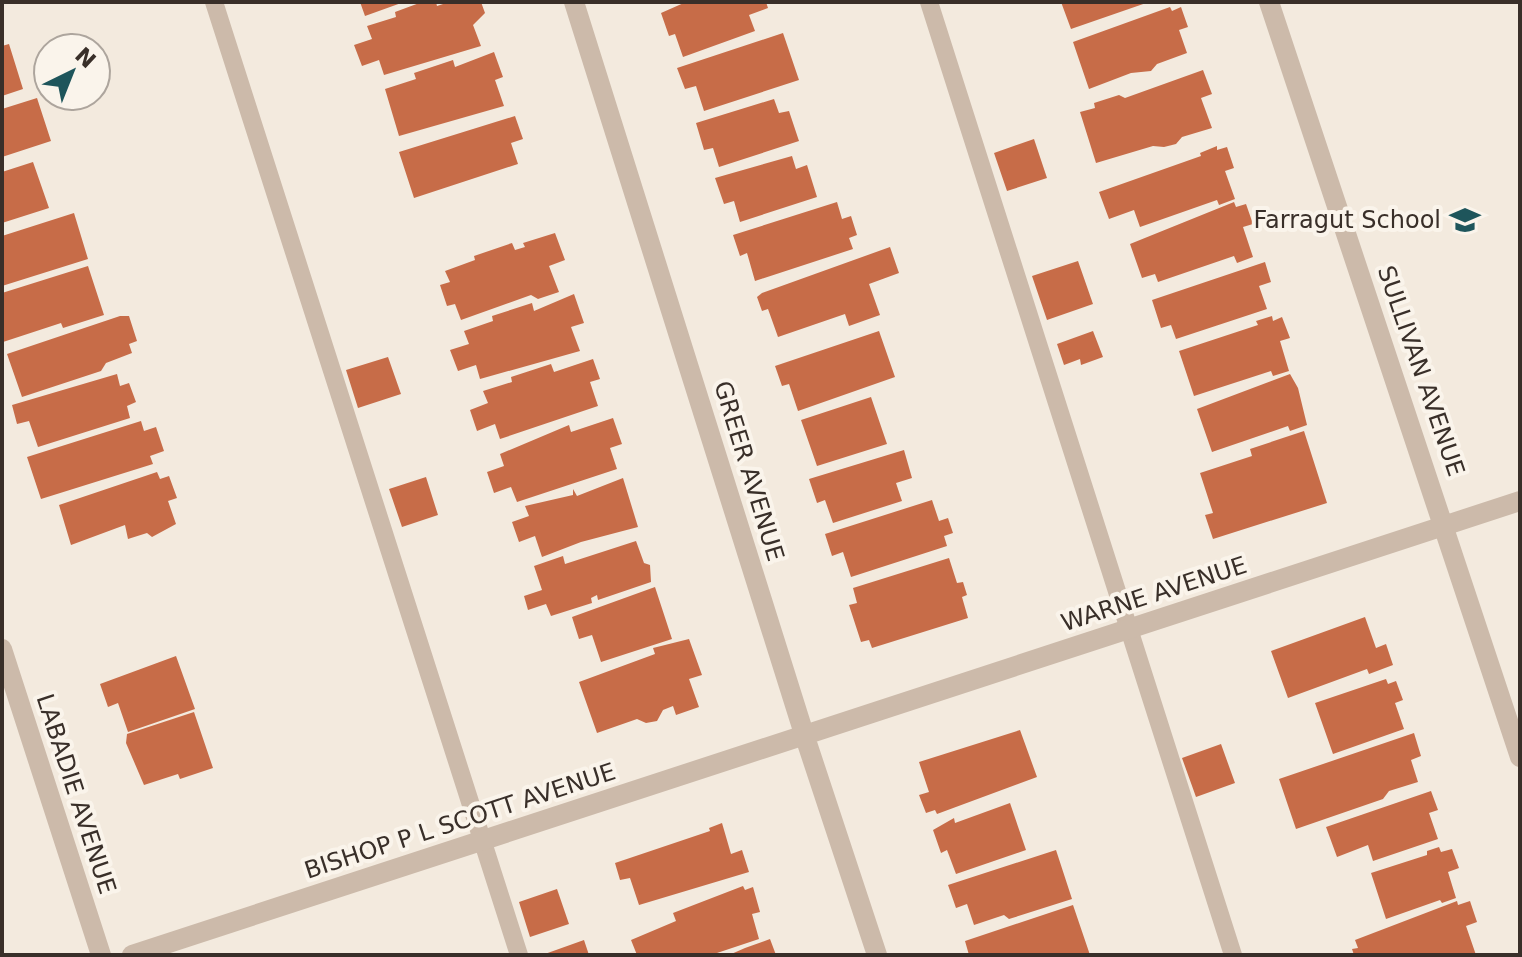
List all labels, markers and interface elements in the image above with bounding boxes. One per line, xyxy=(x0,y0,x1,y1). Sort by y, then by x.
north arrow xyxy=(32,32,112,112)
text: N xyxy=(70,42,101,73)
school or university icon: Farragut School xyxy=(1448,203,1482,237)
place label: Farragut School xyxy=(1254,206,1441,234)
street label: SULLIVAN AVENUE xyxy=(1372,262,1470,480)
street label: GREER AVENUE xyxy=(708,377,790,565)
street label: WARNE AVENUE xyxy=(1058,551,1250,637)
street label: LABADIE AVENUE xyxy=(30,690,122,898)
street label: BISHOP P L SCOTT AVENUE xyxy=(301,757,619,885)

